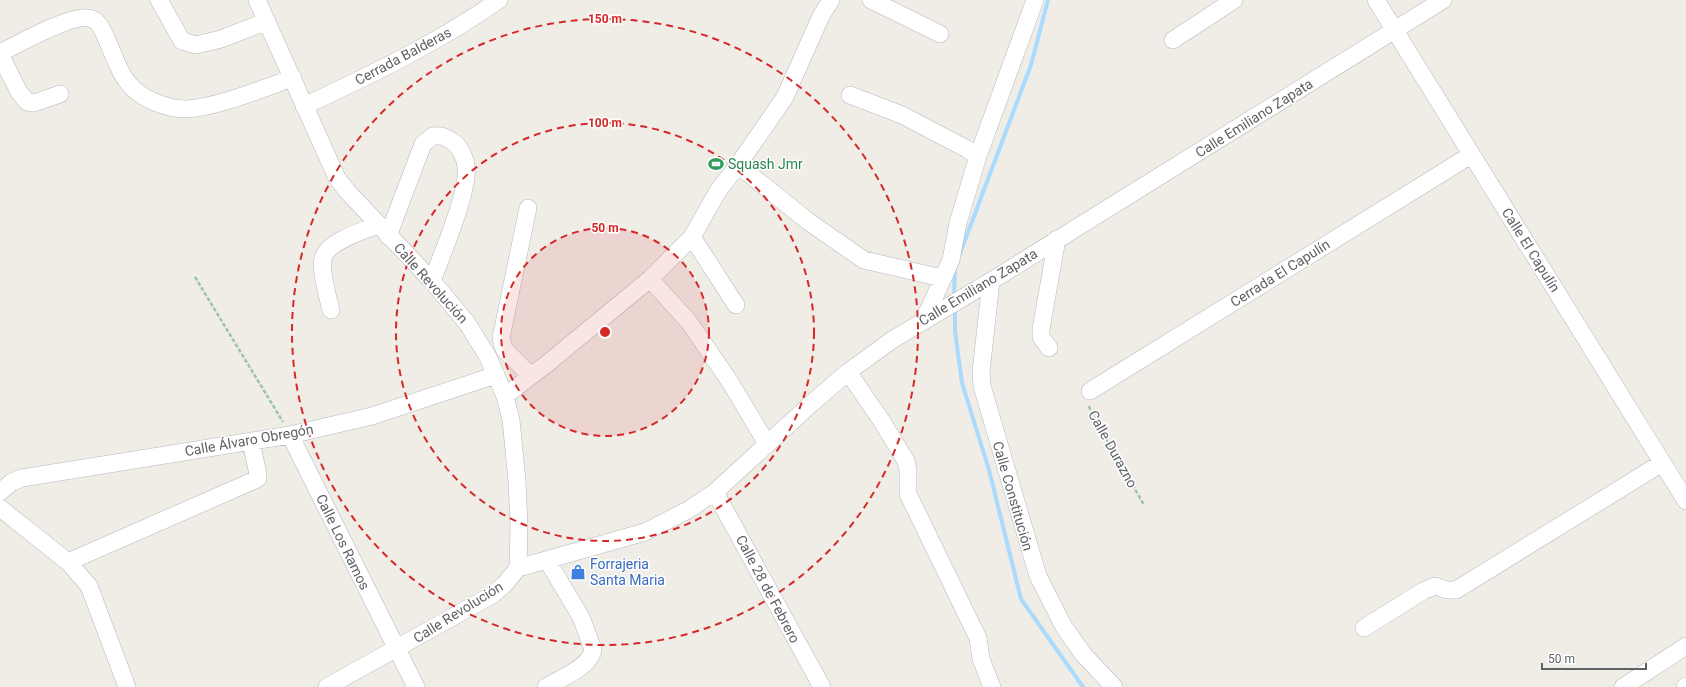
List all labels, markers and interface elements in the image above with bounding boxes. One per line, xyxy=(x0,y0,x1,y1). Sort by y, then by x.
text: 150 m xyxy=(588,12,622,26)
street label: Cerrada Balderas xyxy=(352,24,454,88)
street label: Calle Emiliano Zapata xyxy=(1192,75,1316,161)
text: 100 m xyxy=(588,116,622,130)
sports icon: Squash Jmr xyxy=(707,155,725,173)
place label: Squash Jmr xyxy=(728,156,803,172)
street label: Calle El Capulín xyxy=(1499,205,1563,295)
text: 50 m xyxy=(591,221,619,235)
street label: Cerrada El Capulín xyxy=(1227,236,1333,310)
street label: Calle Revolución xyxy=(391,240,471,326)
street label: Calle Emiliano Zapata xyxy=(916,245,1040,329)
centre of rings xyxy=(598,325,612,339)
street label: Calle Durazno xyxy=(1085,407,1141,491)
street label: Calle Álvaro Obregón xyxy=(183,420,315,459)
street label: Calle Constitución xyxy=(990,439,1036,553)
street label: Calle Los Ramos xyxy=(313,492,373,592)
street label: Calle 28 de Febrero xyxy=(733,532,803,646)
place label: Forrajeria Santa Maria xyxy=(590,556,665,588)
shop icon: Forrajeria Santa Maria xyxy=(569,563,587,581)
street label: Calle Revolución xyxy=(410,578,506,646)
scale bar xyxy=(1542,645,1646,671)
text: 50 m xyxy=(1548,652,1575,666)

